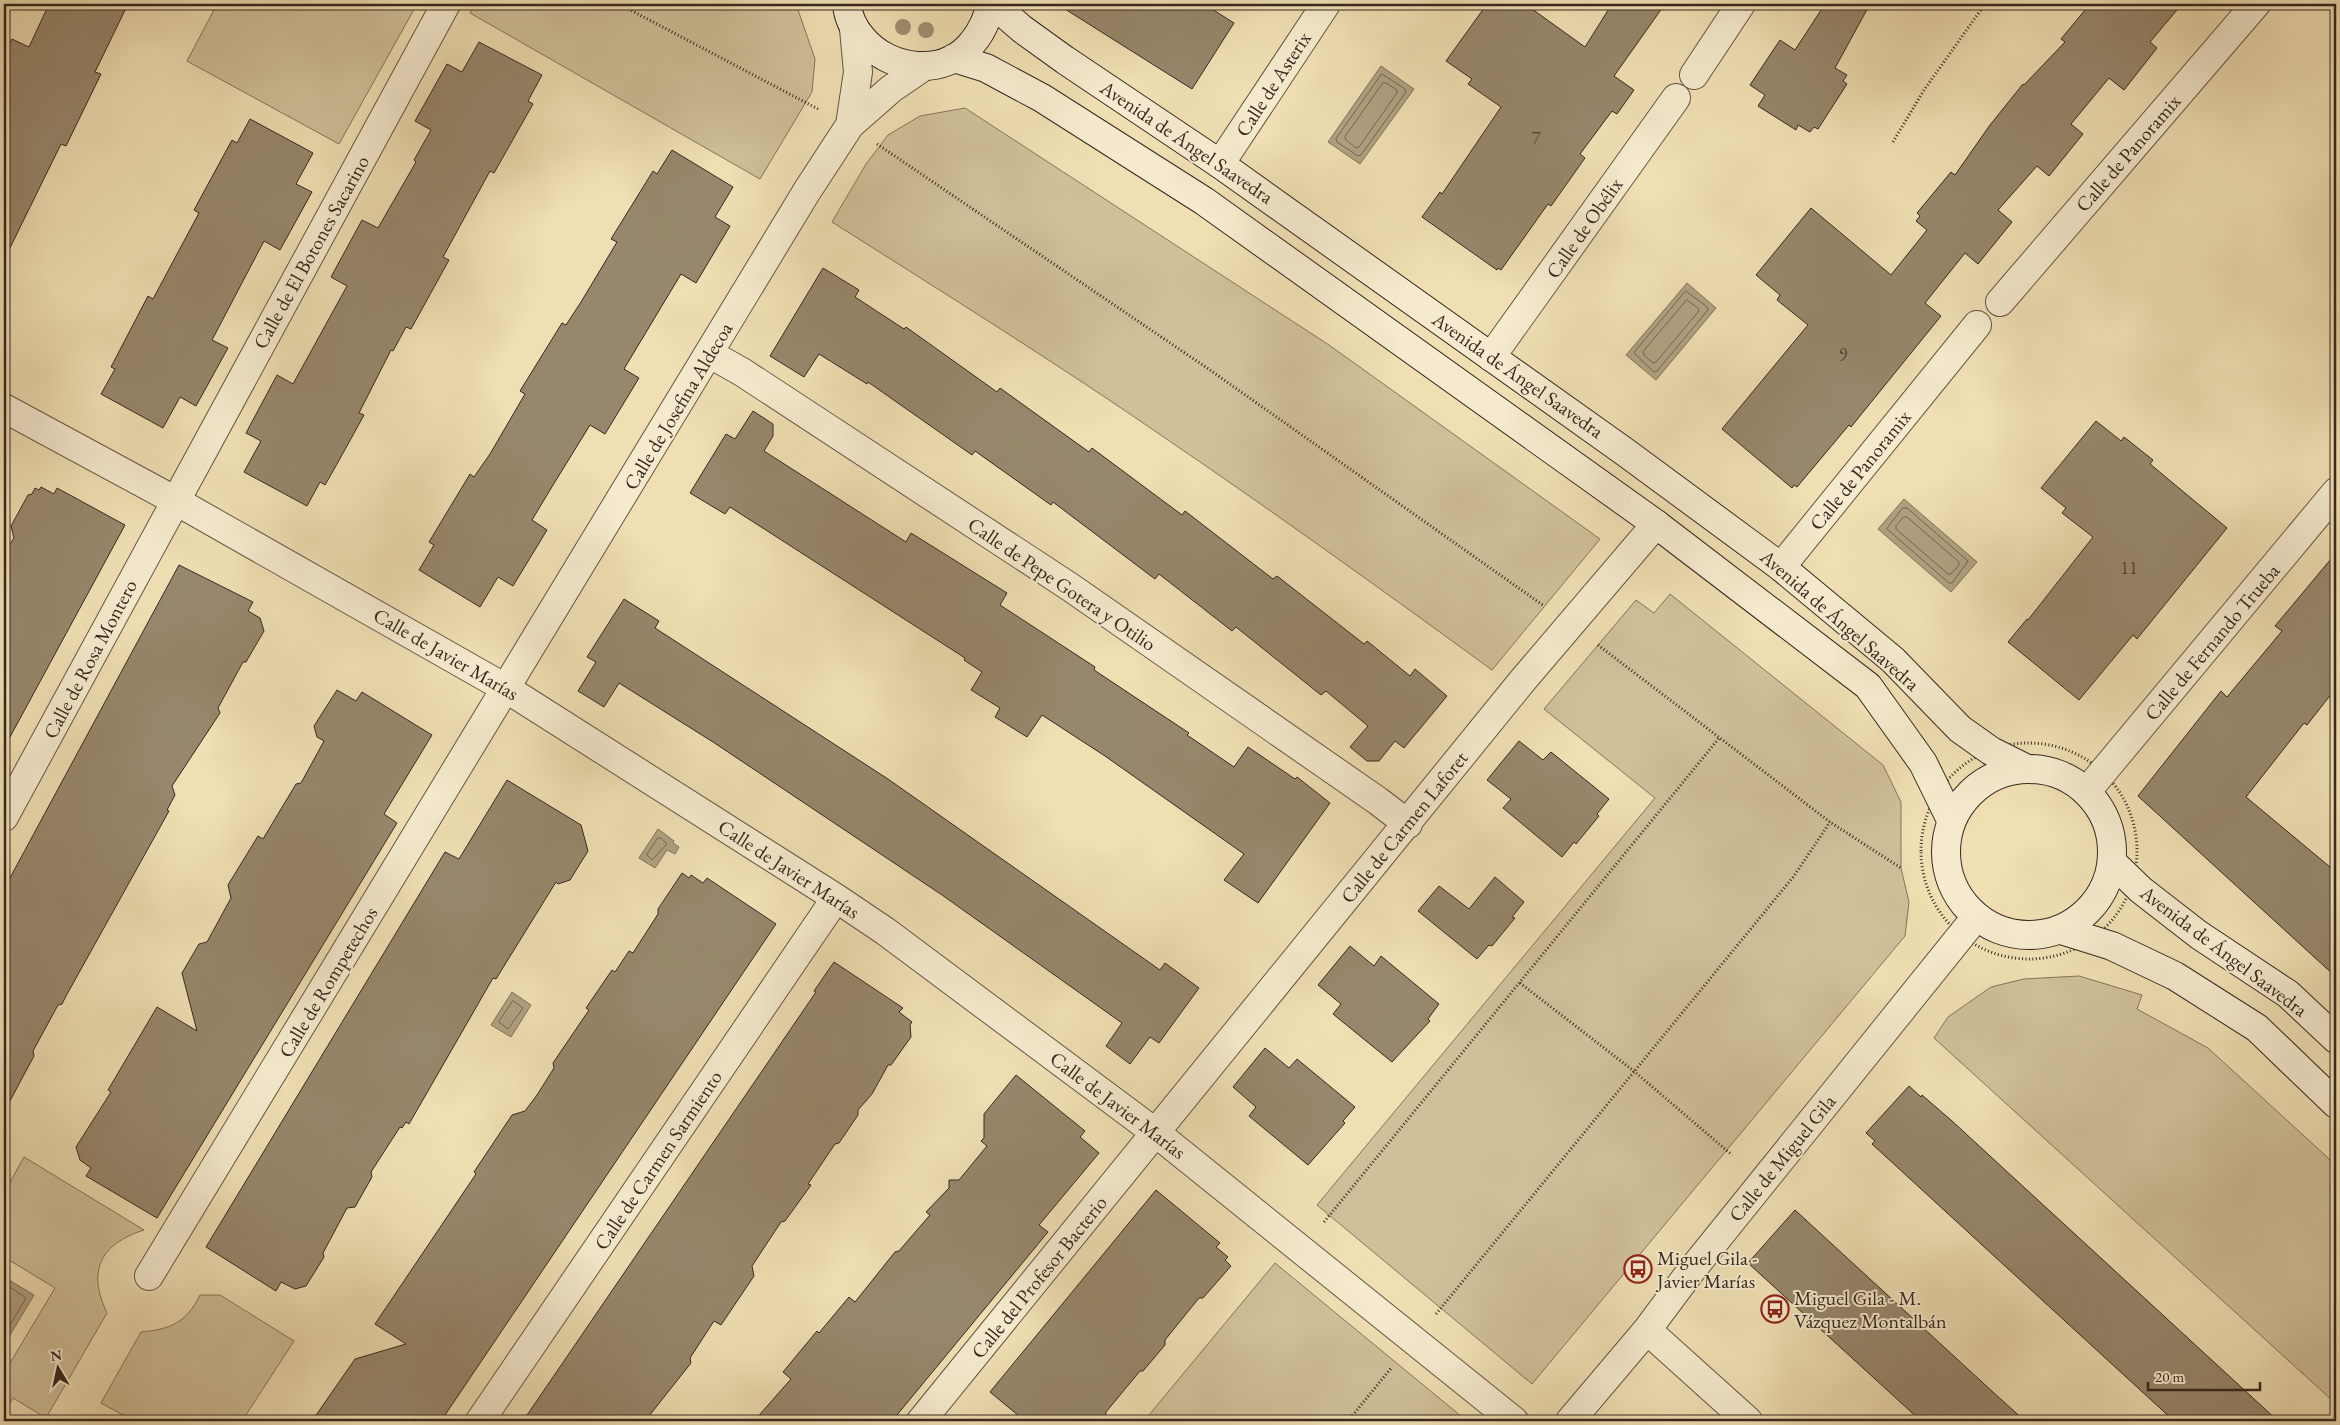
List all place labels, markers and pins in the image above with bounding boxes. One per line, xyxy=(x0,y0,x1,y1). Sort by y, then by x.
place label: Miguel Gila - Javier Marías xyxy=(1655,1245,1758,1294)
bus stop icon: Miguel Gila - Javier Marías xyxy=(1623,1254,1653,1284)
place label: Miguel Gila - M. Vázquez Montalbán xyxy=(1794,1285,1947,1334)
bus stop icon: Miguel Gila - M. Vázquez Montalbán xyxy=(1760,1294,1790,1324)

